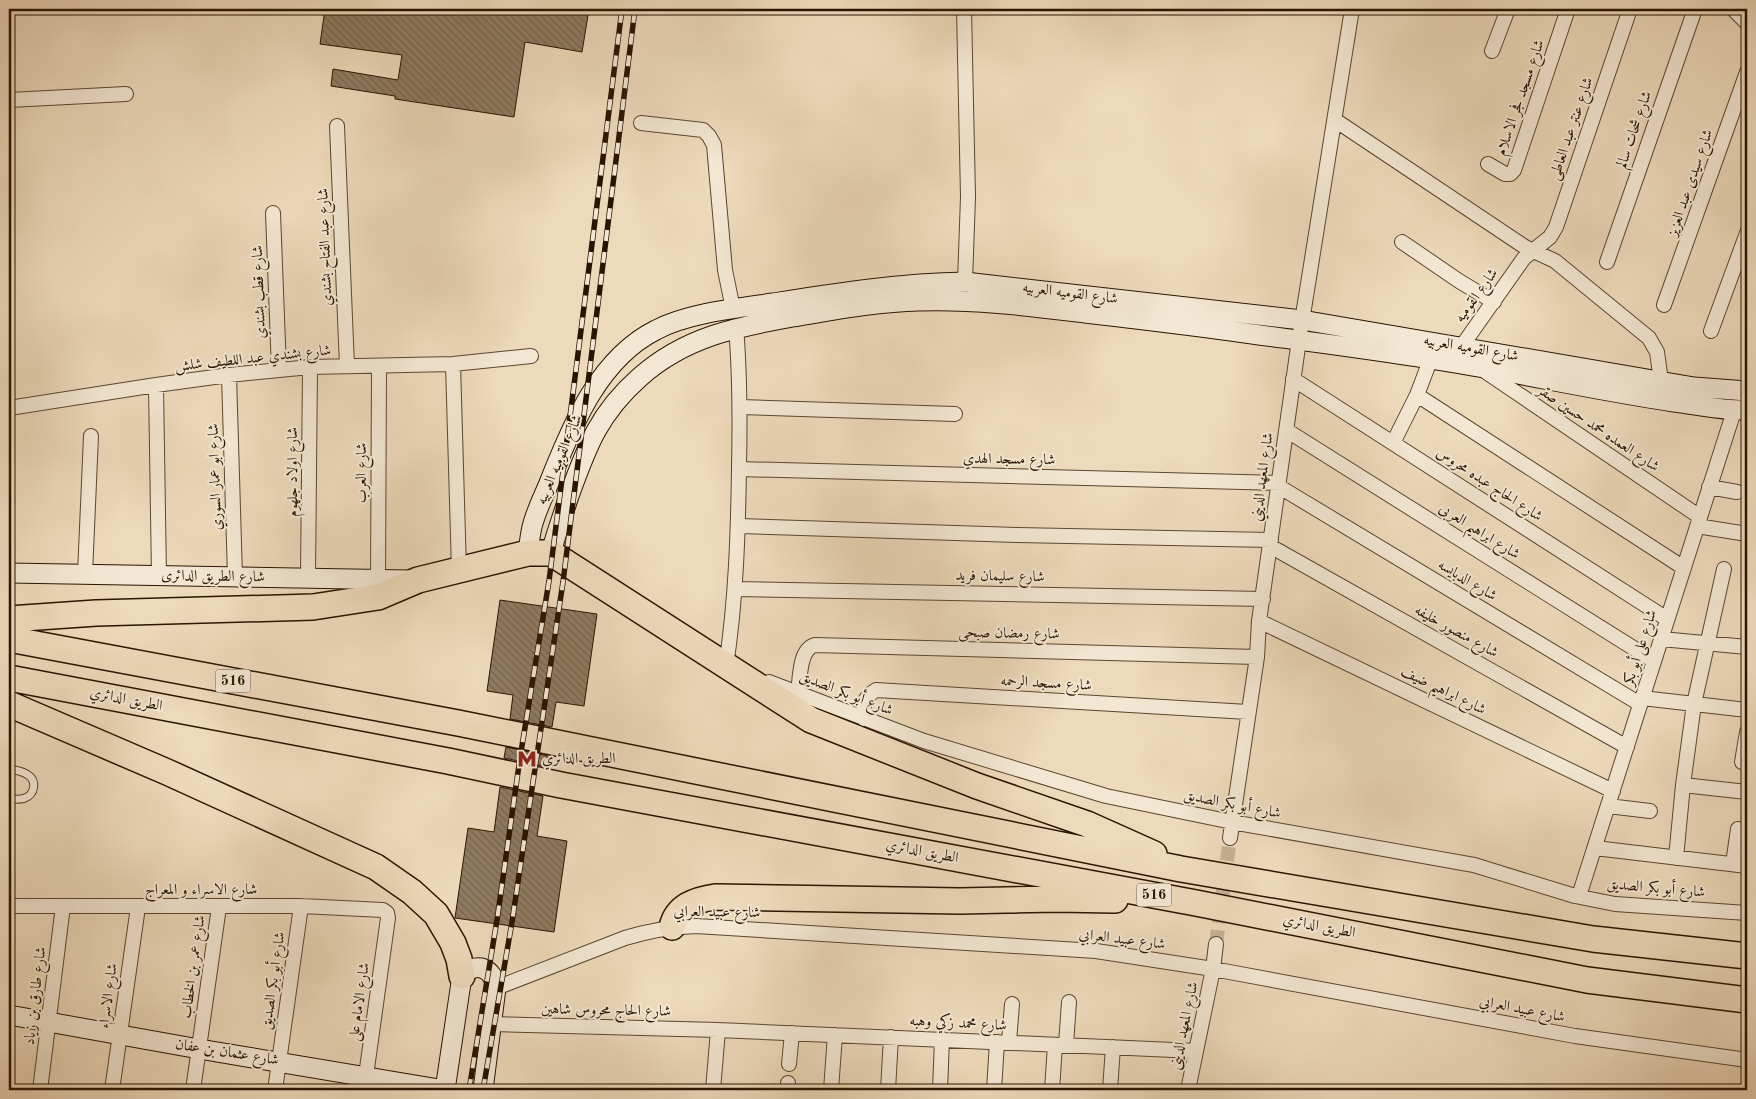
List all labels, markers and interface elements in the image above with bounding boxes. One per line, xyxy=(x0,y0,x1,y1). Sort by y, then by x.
street label: شارع مسجد فجر الاسلام xyxy=(1492,37,1552,159)
street label: شارع عنتر عبد العاطى xyxy=(1547,76,1600,184)
street label: شارع شحات سالم xyxy=(1614,89,1659,172)
street label: شارع سيدى عبد العزيز xyxy=(1665,128,1720,242)
street label: شارع عبد الفتاح بشندي xyxy=(316,188,340,306)
street label: شارع قطب بشندي xyxy=(251,245,273,339)
street label: شارع القوميه xyxy=(1453,266,1505,328)
street label: شارع القوميه العربيه xyxy=(1021,281,1119,311)
street label: شارع القوميه العربيه xyxy=(1422,333,1520,369)
street label: شارع بشندي عبد اللطيف شلش xyxy=(174,343,332,379)
street label: شارع العمده محمد حسين صقر xyxy=(1531,382,1661,478)
street label: شارع القوميه العربيه xyxy=(534,413,589,509)
street label: شارع ابو عمار السوري xyxy=(207,423,229,531)
street label: شارع اولاد جلهوم xyxy=(286,427,305,517)
street label: شارع المعهد الديني xyxy=(1249,432,1282,523)
street label: شارع العرب xyxy=(355,443,374,503)
street label: شارع الحاج عبده محروس xyxy=(1431,445,1545,528)
street label: شارع مسجد الهدي xyxy=(962,452,1055,472)
street label: شارع ابراهيم العربى xyxy=(1433,501,1522,568)
street label: شارع الدبايسه xyxy=(1433,558,1499,608)
street label: شارع الطريق الدائرى xyxy=(161,569,265,589)
street label: شارع سليمان فريد xyxy=(955,569,1045,589)
street label: شارع منصور خليفه xyxy=(1410,603,1500,665)
street label: شارع على أبو بكر xyxy=(1616,607,1664,691)
street label: شارع رمضان صبحى xyxy=(958,626,1060,646)
street label: شارع ابراهيم ضيف xyxy=(1396,664,1488,723)
street label: شارع أبو بكر الصديق xyxy=(796,665,897,722)
road number: 516 xyxy=(216,669,250,692)
street label: شارع مسجد الرحمه xyxy=(1000,673,1092,698)
street label: الطريق الدائري xyxy=(88,686,164,717)
metro station icon: الطريق الدائري xyxy=(516,748,538,770)
place label: الطريق الدائري xyxy=(542,752,616,770)
street label: شارع أبو بكر الصديق xyxy=(1181,783,1283,826)
street label: الطريق الدائري xyxy=(884,838,960,869)
street label: شارع أبو بكر الصديق xyxy=(1606,872,1706,905)
street label: شارع الاسراء و المعراج xyxy=(145,883,257,902)
road number: 516 xyxy=(1136,884,1172,906)
street label: شارع عبيد العرابي xyxy=(673,905,761,925)
street label: الطريق الدائري xyxy=(1281,913,1357,944)
street label: شارع عمر بن الخطاب xyxy=(179,915,213,1020)
street label: شارع عبيد العرابي xyxy=(1078,927,1166,957)
street label: شارع أبو بكر الصديق xyxy=(255,930,292,1031)
street label: شارع طارق بن زياد xyxy=(23,946,53,1047)
street label: شارع الاسراء xyxy=(97,962,125,1030)
street label: شارع الامام على xyxy=(347,962,377,1043)
street label: شارع المعهد الدينى xyxy=(1168,981,1206,1072)
street label: شارع عبيد العرابي xyxy=(1477,994,1566,1030)
street label: شارع الحاج محروس شاهين xyxy=(541,1002,671,1024)
street label: شارع محمد زكي وهبه xyxy=(909,1010,1007,1038)
street label: شارع عثمان بن عفان xyxy=(174,1037,280,1073)

